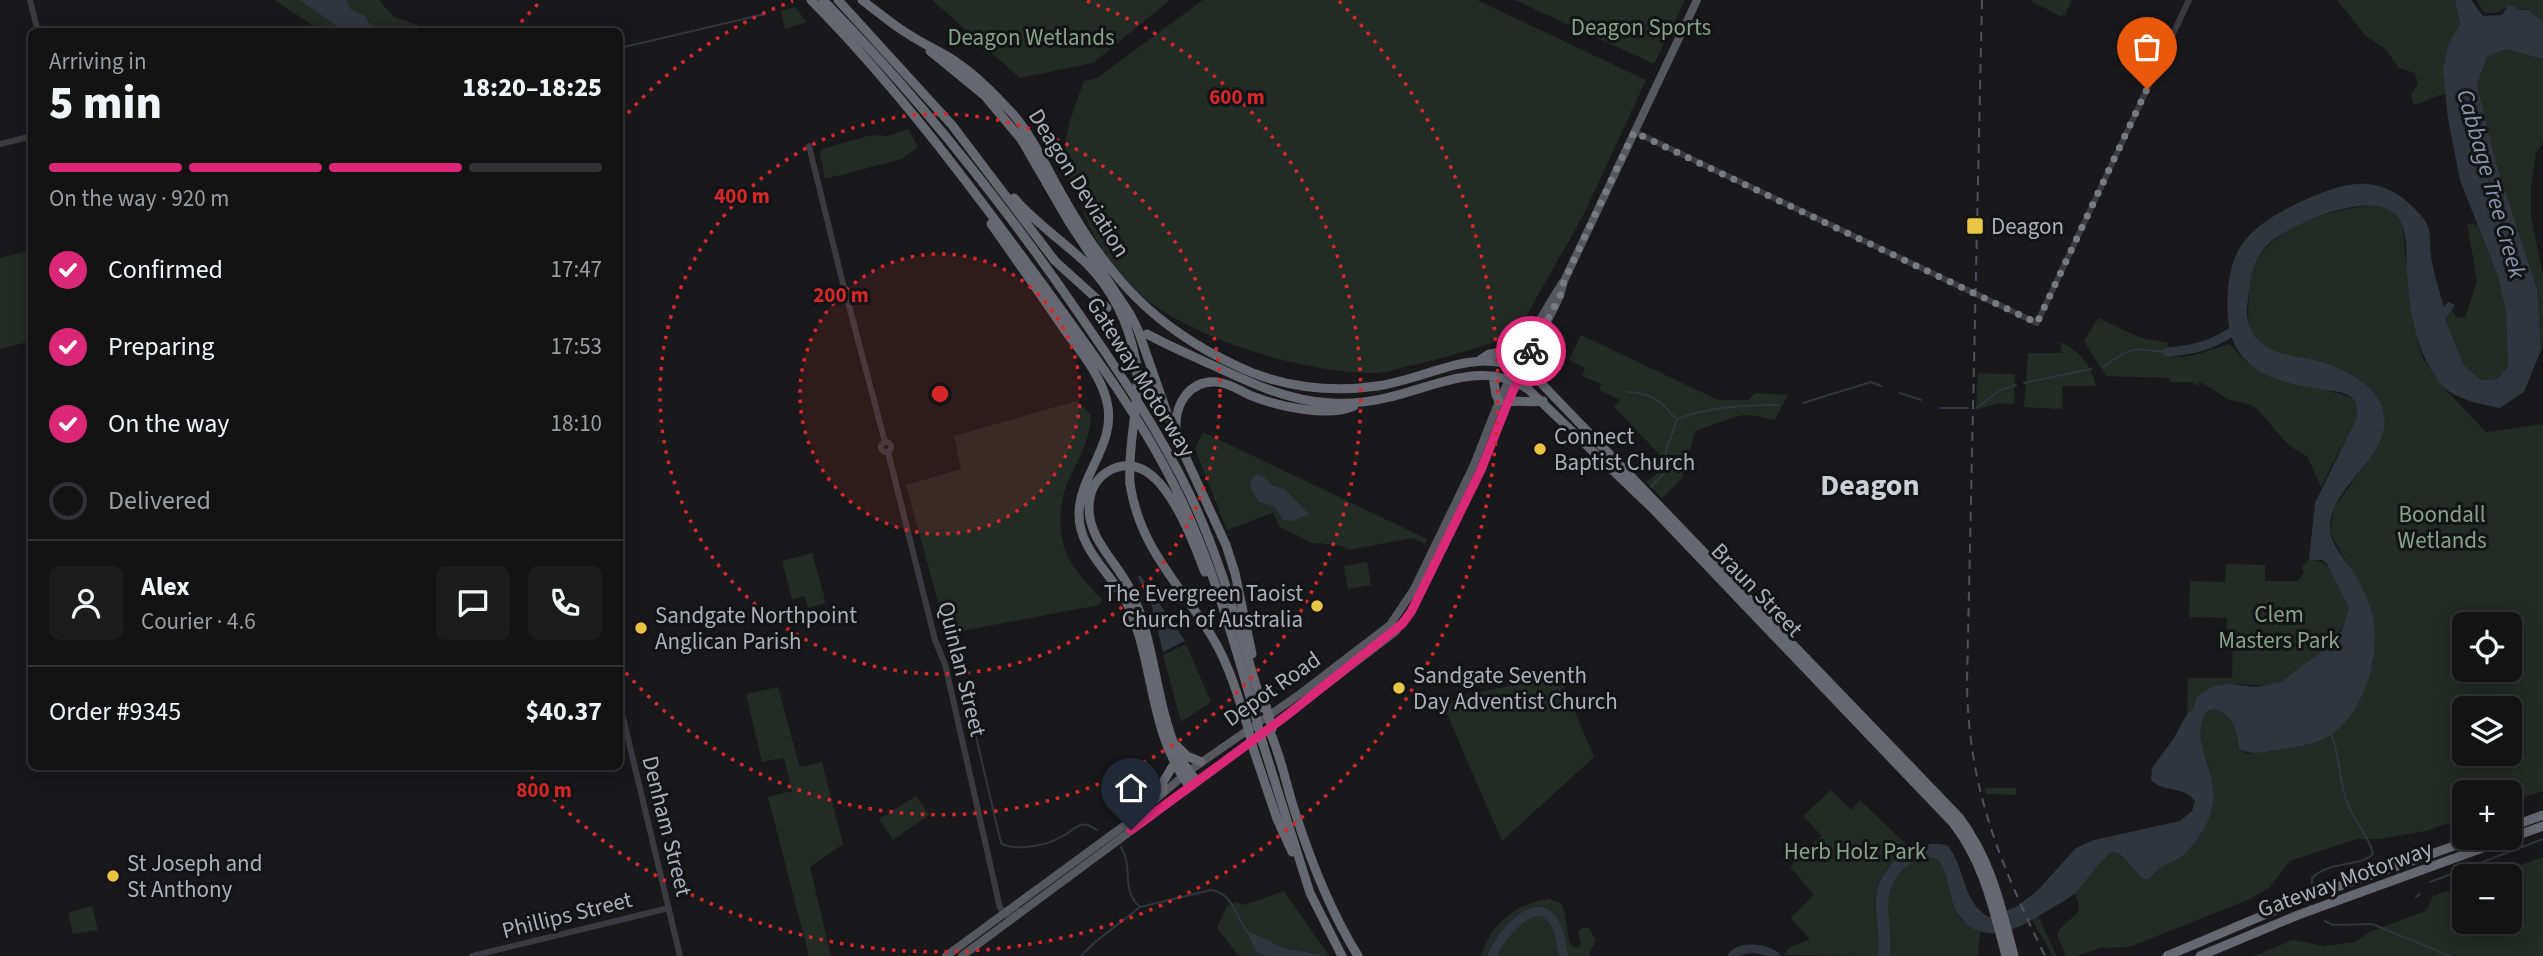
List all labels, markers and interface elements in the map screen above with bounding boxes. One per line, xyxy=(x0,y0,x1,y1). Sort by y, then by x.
park label: Deagon Sports xyxy=(1571,11,1711,44)
pin xyxy=(2117,17,2177,89)
park label: Deagon Wetlands xyxy=(947,21,1115,54)
icon: bag xyxy=(2128,28,2166,66)
text: Arriving in xyxy=(49,45,147,78)
text: 18:20–18:25 xyxy=(462,69,602,106)
text: 5 min xyxy=(49,71,162,136)
text: 600 m xyxy=(1209,82,1265,112)
water label: Cabbage Tree Creek xyxy=(2447,85,2535,283)
street label: Deagon Deviation xyxy=(1020,102,1138,264)
text: 400 m xyxy=(714,181,770,211)
text: On the way · 920 m xyxy=(49,182,229,215)
place label: Deagon xyxy=(1991,210,2064,243)
marker: Deagon xyxy=(1965,216,1985,236)
icon: check xyxy=(49,251,87,289)
text: Confirmed xyxy=(108,251,223,288)
text: 17:47 xyxy=(551,253,602,286)
text: 200 m xyxy=(813,280,869,310)
street label: Gateway Motorway xyxy=(1078,290,1204,464)
courier xyxy=(1496,316,1566,386)
icon: check xyxy=(49,328,87,366)
text: Preparing xyxy=(108,328,214,365)
text: 17:53 xyxy=(551,330,602,363)
icon: bike xyxy=(1512,332,1550,370)
centre of rings xyxy=(928,382,952,406)
icon: check xyxy=(49,405,87,443)
text: On the way xyxy=(108,405,229,442)
text: 18:10 xyxy=(551,407,602,440)
place label: Connect Baptist Church xyxy=(1554,420,1695,479)
marker: Connect Baptist Church xyxy=(1532,441,1548,457)
district label: Deagon xyxy=(1820,464,1920,507)
text: Delivered xyxy=(108,482,211,519)
park label: Boondall Wetlands xyxy=(2397,498,2487,557)
street label: Braun Street xyxy=(1703,535,1811,645)
button: person xyxy=(49,566,123,640)
button: chat xyxy=(436,566,510,640)
button: phone xyxy=(528,566,602,640)
text: Alex xyxy=(141,568,190,605)
place label: The Evergreen Taoist Church of Australia xyxy=(1104,577,1303,636)
street label: Quinlan Street xyxy=(929,598,995,740)
marker: The Evergreen Taoist Church of Australia xyxy=(1309,598,1325,614)
park label: Clem Masters Park xyxy=(2218,598,2340,657)
place label: Sandgate Northpoint Anglican Parish xyxy=(655,599,857,658)
text: Courier · 4.6 xyxy=(141,605,256,638)
map controls xyxy=(2452,612,2522,934)
button: locate xyxy=(2452,612,2522,682)
marker: Sandgate Northpoint Anglican Parish xyxy=(633,620,649,636)
street label: Depot Road xyxy=(1217,643,1327,735)
place label: Sandgate Seventh Day Adventist Church xyxy=(1413,659,1618,718)
marker: Sandgate Seventh Day Adventist Church xyxy=(1391,680,1407,696)
text: Order #9345 xyxy=(49,693,181,730)
text: $40.37 xyxy=(526,693,602,730)
button: layers xyxy=(2452,696,2522,766)
street label: Denham Street xyxy=(634,752,700,900)
pin xyxy=(1101,758,1161,830)
icon: home xyxy=(1112,769,1150,807)
text: 800 m xyxy=(516,775,572,805)
button: + xyxy=(2452,780,2522,850)
street label: Gateway Motorway xyxy=(2253,832,2437,926)
park label: Herb Holz Park xyxy=(1784,835,1927,868)
place label: St Joseph and St Anthony xyxy=(127,847,262,906)
button: − xyxy=(2452,864,2522,934)
marker: St Joseph and St Anthony xyxy=(105,868,121,884)
street label: Phillips Street xyxy=(498,883,636,947)

